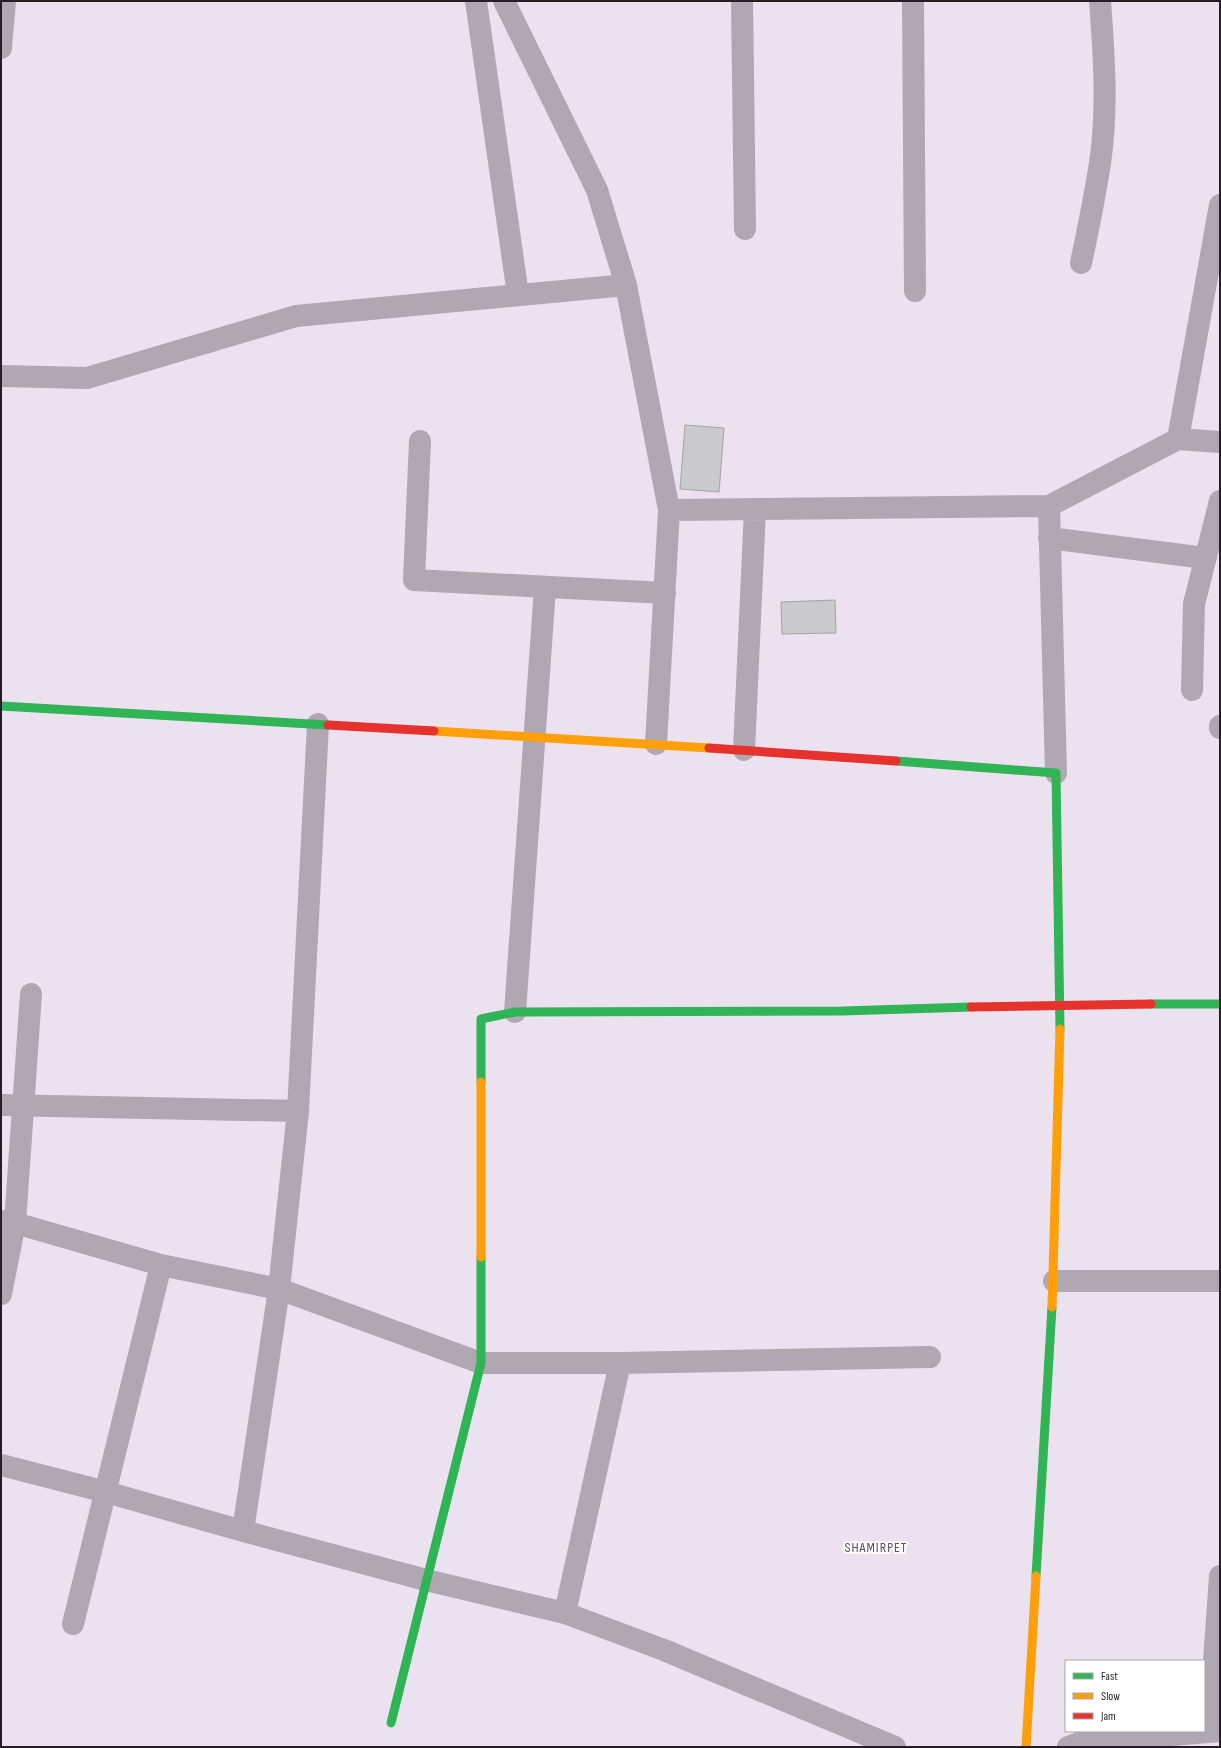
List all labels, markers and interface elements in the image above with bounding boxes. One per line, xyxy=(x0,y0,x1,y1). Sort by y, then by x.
district label: SHAMIRPET xyxy=(844,1539,908,1556)
legend xyxy=(1065,1660,1205,1732)
text: Fast xyxy=(1101,1669,1118,1684)
text: Slow xyxy=(1101,1689,1120,1704)
text: Jam xyxy=(1100,1709,1116,1724)

